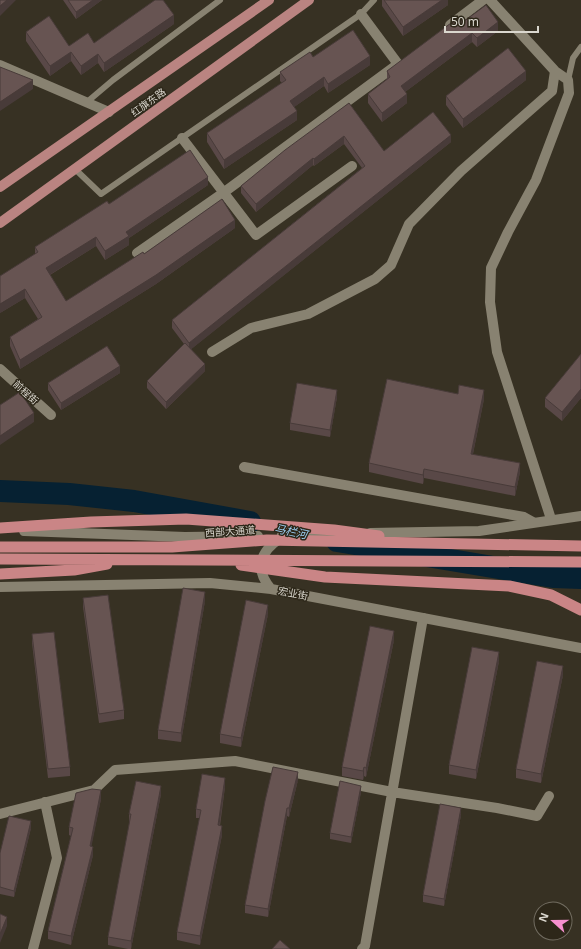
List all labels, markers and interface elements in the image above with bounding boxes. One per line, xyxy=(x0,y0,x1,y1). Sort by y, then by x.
scale bar xyxy=(445,8,538,34)
text: 50 m xyxy=(451,13,479,30)
street label: 红旗东路 xyxy=(128,85,168,119)
street label: 前程街 xyxy=(10,377,42,407)
water label: 马栏河 xyxy=(273,520,311,542)
street label: 西部大通道 xyxy=(205,522,255,540)
street label: 宏业街 xyxy=(277,583,309,603)
north arrow xyxy=(533,901,573,941)
text: N xyxy=(535,910,552,924)

